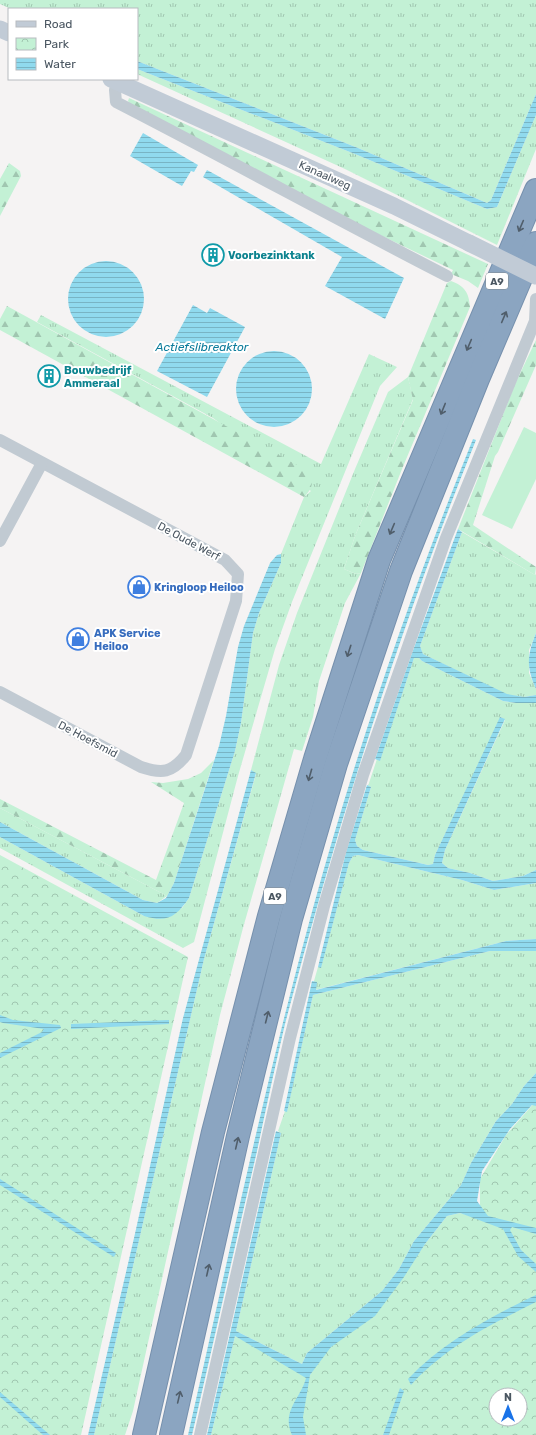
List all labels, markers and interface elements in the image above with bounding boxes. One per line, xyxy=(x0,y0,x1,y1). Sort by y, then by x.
legend xyxy=(8,8,138,80)
text: Road xyxy=(44,17,72,31)
text: Park xyxy=(44,37,70,51)
text: Water xyxy=(44,57,76,71)
street label: Kanaalweg xyxy=(297,158,353,193)
one-way arrow xyxy=(516,219,524,231)
building icon: Voorbezinktank xyxy=(200,242,226,268)
place label: Voorbezinktank xyxy=(228,249,315,262)
road number: A9 xyxy=(486,273,508,289)
one-way arrow xyxy=(501,312,509,324)
one-way arrow xyxy=(465,339,473,351)
water label: Actiefslibreaktor xyxy=(155,340,249,354)
building icon: Bouwbedrijf Ammeraal xyxy=(36,363,62,389)
place label: Bouwbedrijf Ammeraal xyxy=(64,364,132,390)
one-way arrow xyxy=(438,402,446,414)
street label: De Oude Werf xyxy=(155,520,223,564)
one-way arrow xyxy=(388,522,396,534)
shop icon: Kringloop Heiloo xyxy=(126,574,152,600)
place label: Kringloop Heiloo xyxy=(154,581,244,594)
shop icon: APK Service Heiloo xyxy=(65,626,91,652)
place label: APK Service Heiloo xyxy=(94,627,161,653)
one-way arrow xyxy=(345,645,353,657)
street label: De Hoefsmid xyxy=(56,718,120,761)
one-way arrow xyxy=(306,768,313,781)
road number: A9 xyxy=(264,888,286,904)
one-way arrow xyxy=(264,1011,272,1024)
one-way arrow xyxy=(233,1137,241,1150)
one-way arrow xyxy=(204,1264,212,1277)
north arrow xyxy=(488,1387,528,1427)
one-way arrow xyxy=(176,1391,184,1404)
text: N xyxy=(504,1391,512,1404)

